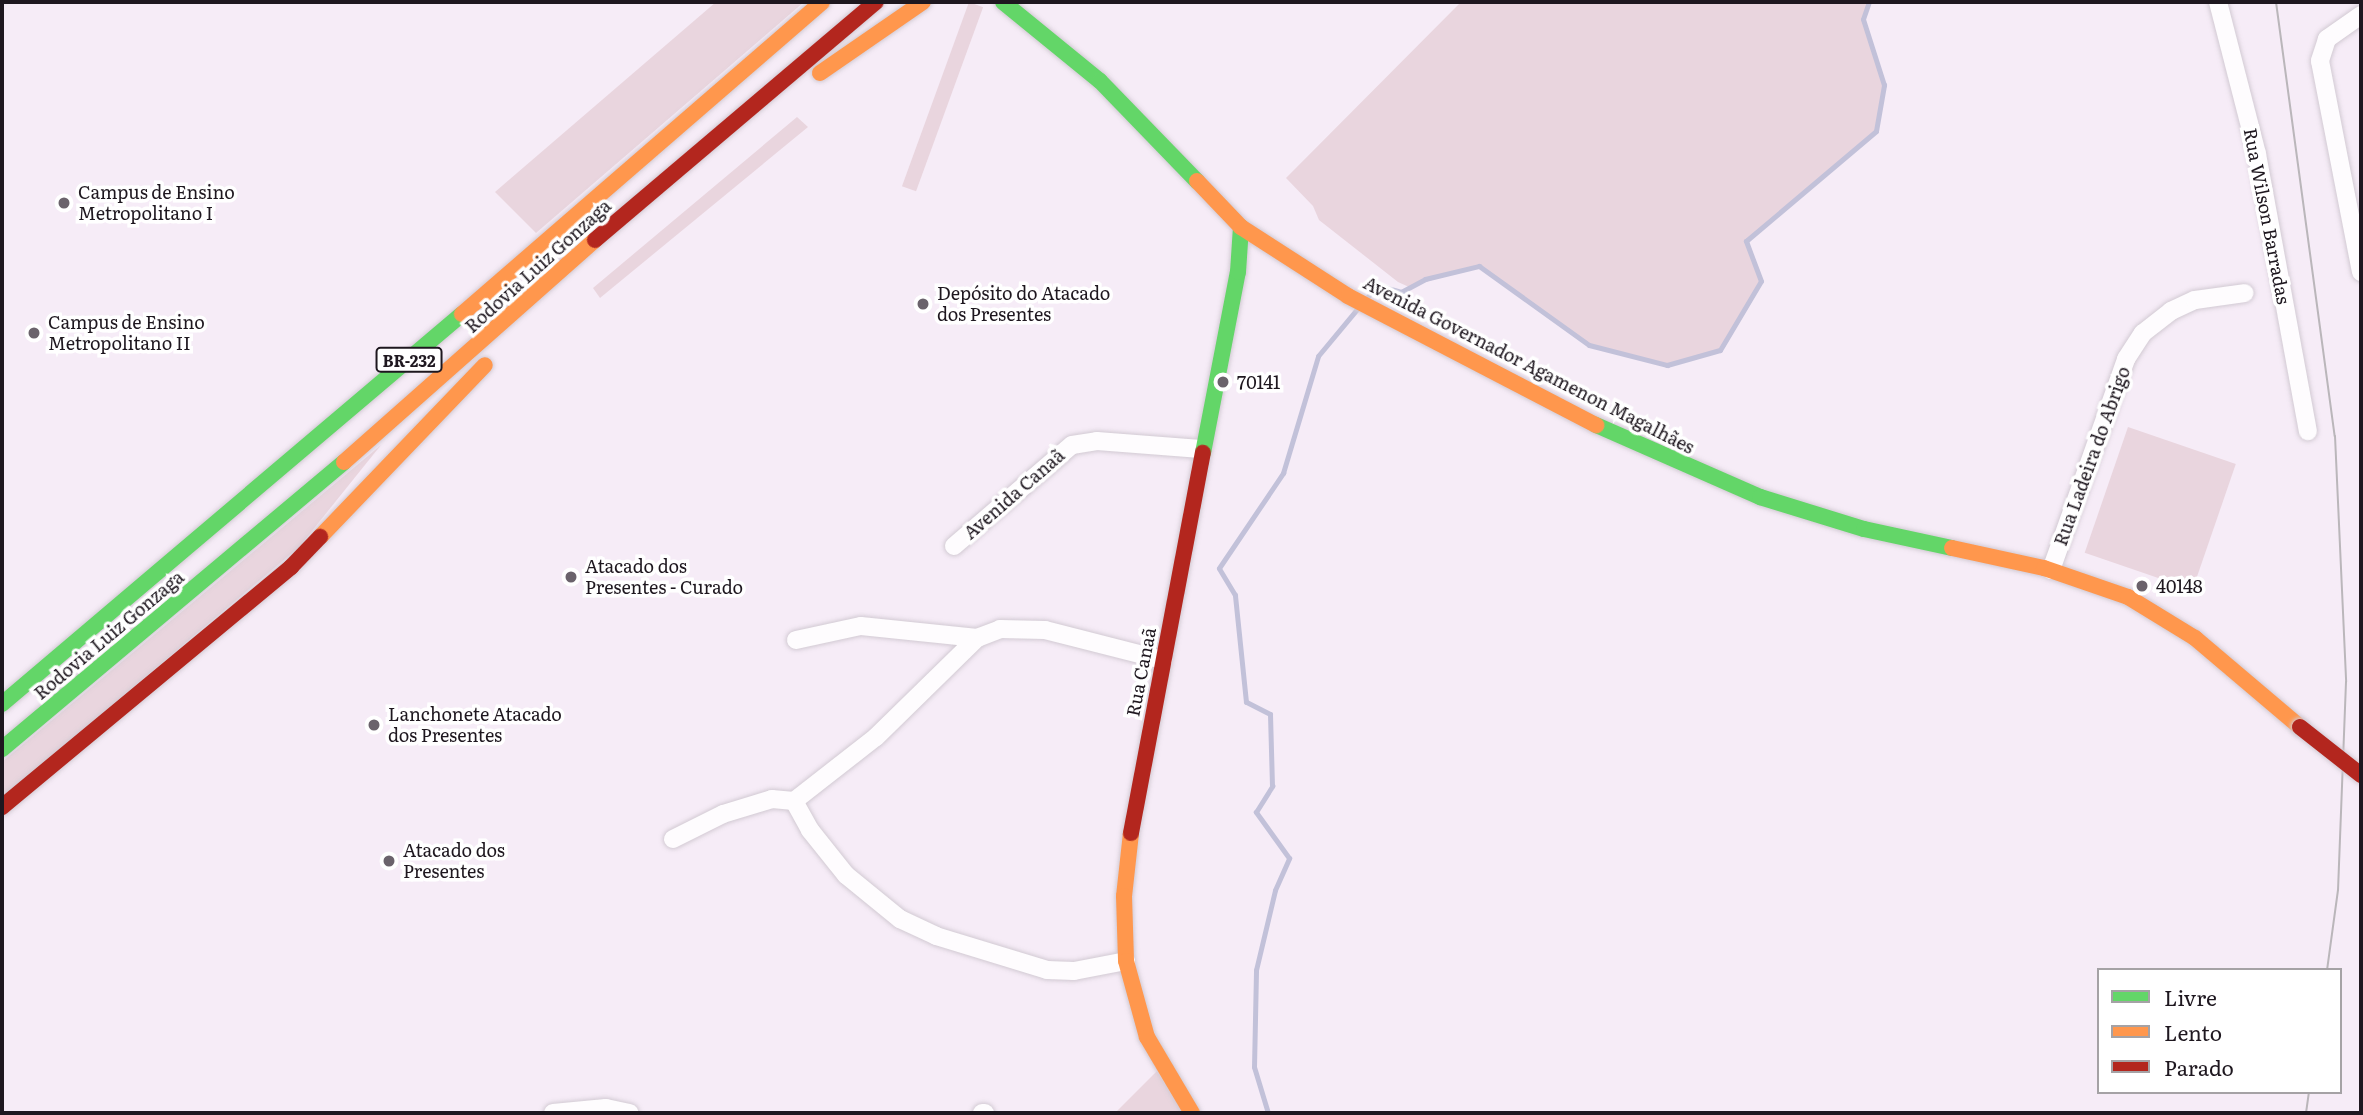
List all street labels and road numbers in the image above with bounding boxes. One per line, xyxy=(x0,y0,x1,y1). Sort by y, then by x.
street label: Rua Wilson Barradas xyxy=(2239,126,2295,306)
street label: Rodovia Luiz Gonzaga xyxy=(461,195,615,337)
street label: Avenida Governador Agamenon Magalhães xyxy=(1360,272,1698,458)
road number: BR-232 xyxy=(374,348,444,372)
street label: Rua Ladeira do Abrigo xyxy=(2049,363,2135,549)
street label: Avenida Canaã xyxy=(959,444,1069,544)
street label: Rodovia Luiz Gonzaga xyxy=(30,566,188,704)
street label: Rua Canaã xyxy=(1122,626,1160,718)

